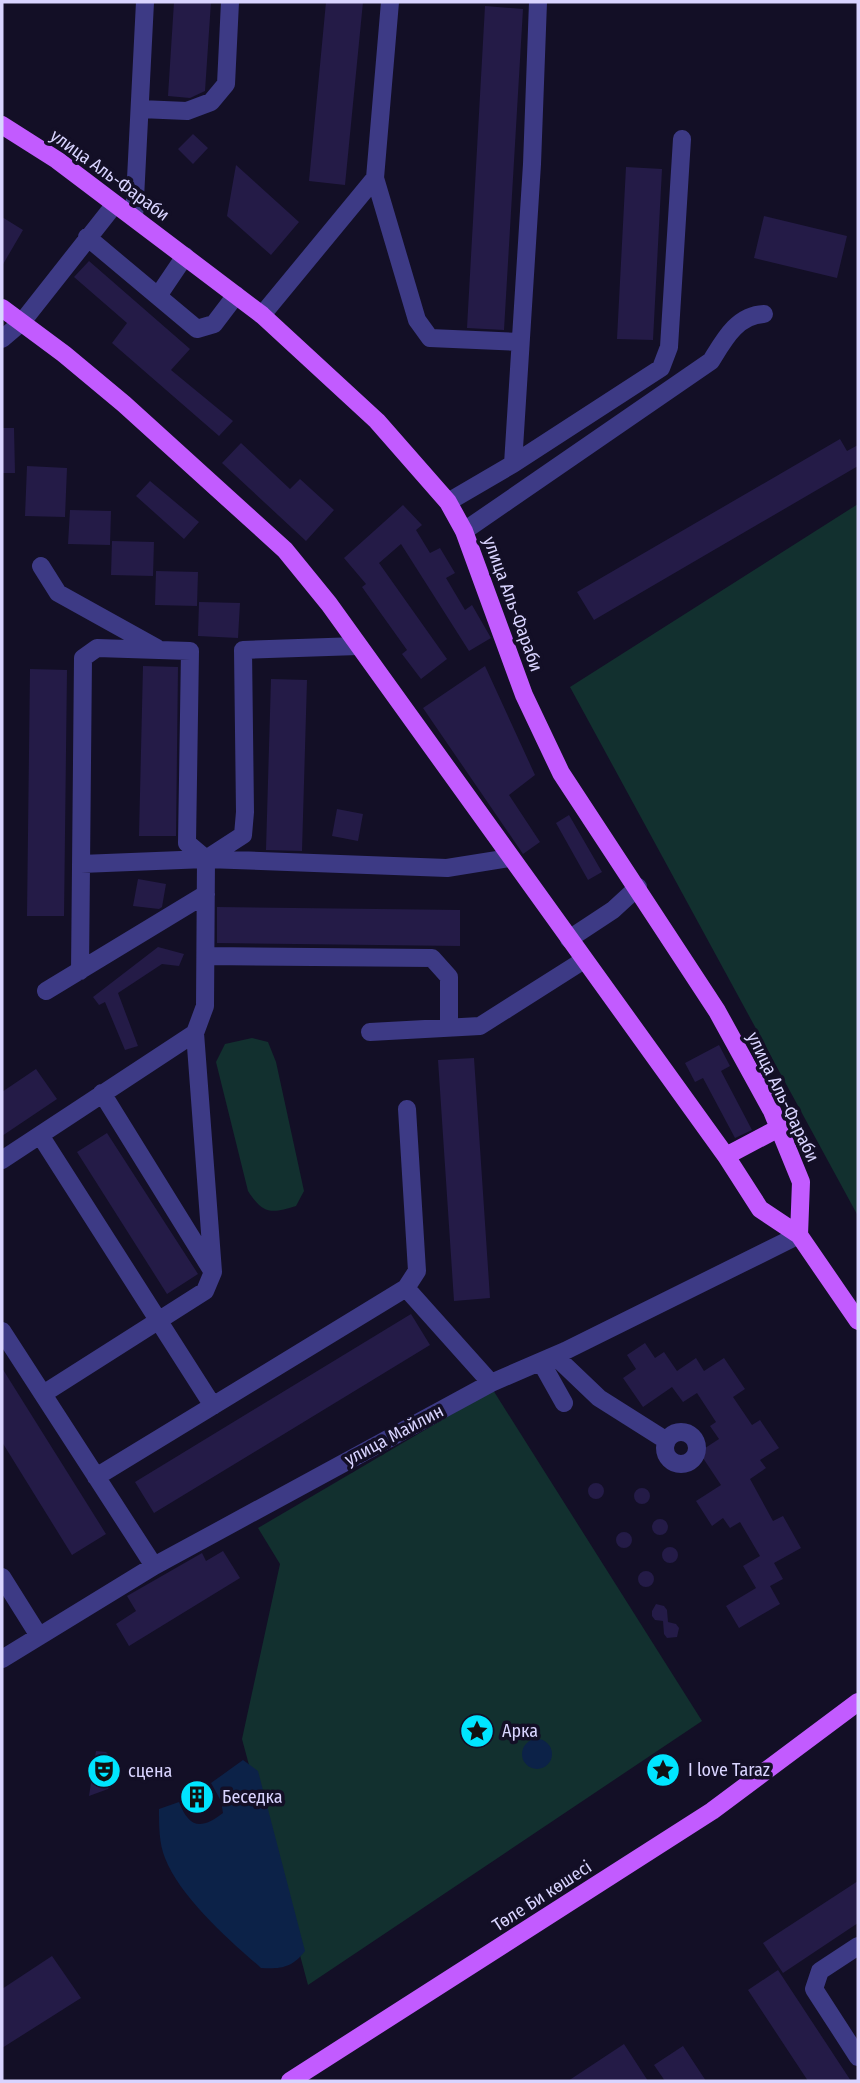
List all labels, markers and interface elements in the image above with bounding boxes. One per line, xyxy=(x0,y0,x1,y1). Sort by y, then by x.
street label: улица Аль-Фараби xyxy=(46,124,174,226)
street label: улица Аль-Фараби xyxy=(478,534,548,674)
street label: улица Аль-Фараби xyxy=(742,1028,824,1166)
street label: улица Майлин xyxy=(341,1400,447,1470)
place icon: Арка xyxy=(458,1712,496,1750)
place label: Арка xyxy=(502,1720,538,1742)
place icon: I love Taraz xyxy=(644,1751,682,1789)
theatre icon: сцена xyxy=(85,1752,123,1790)
place label: I love Taraz xyxy=(688,1759,770,1781)
place label: сцена xyxy=(128,1760,173,1782)
building icon: Беседка xyxy=(178,1778,216,1816)
place label: Беседка xyxy=(222,1786,283,1808)
street label: Төле Би көшесі xyxy=(488,1856,596,1936)

